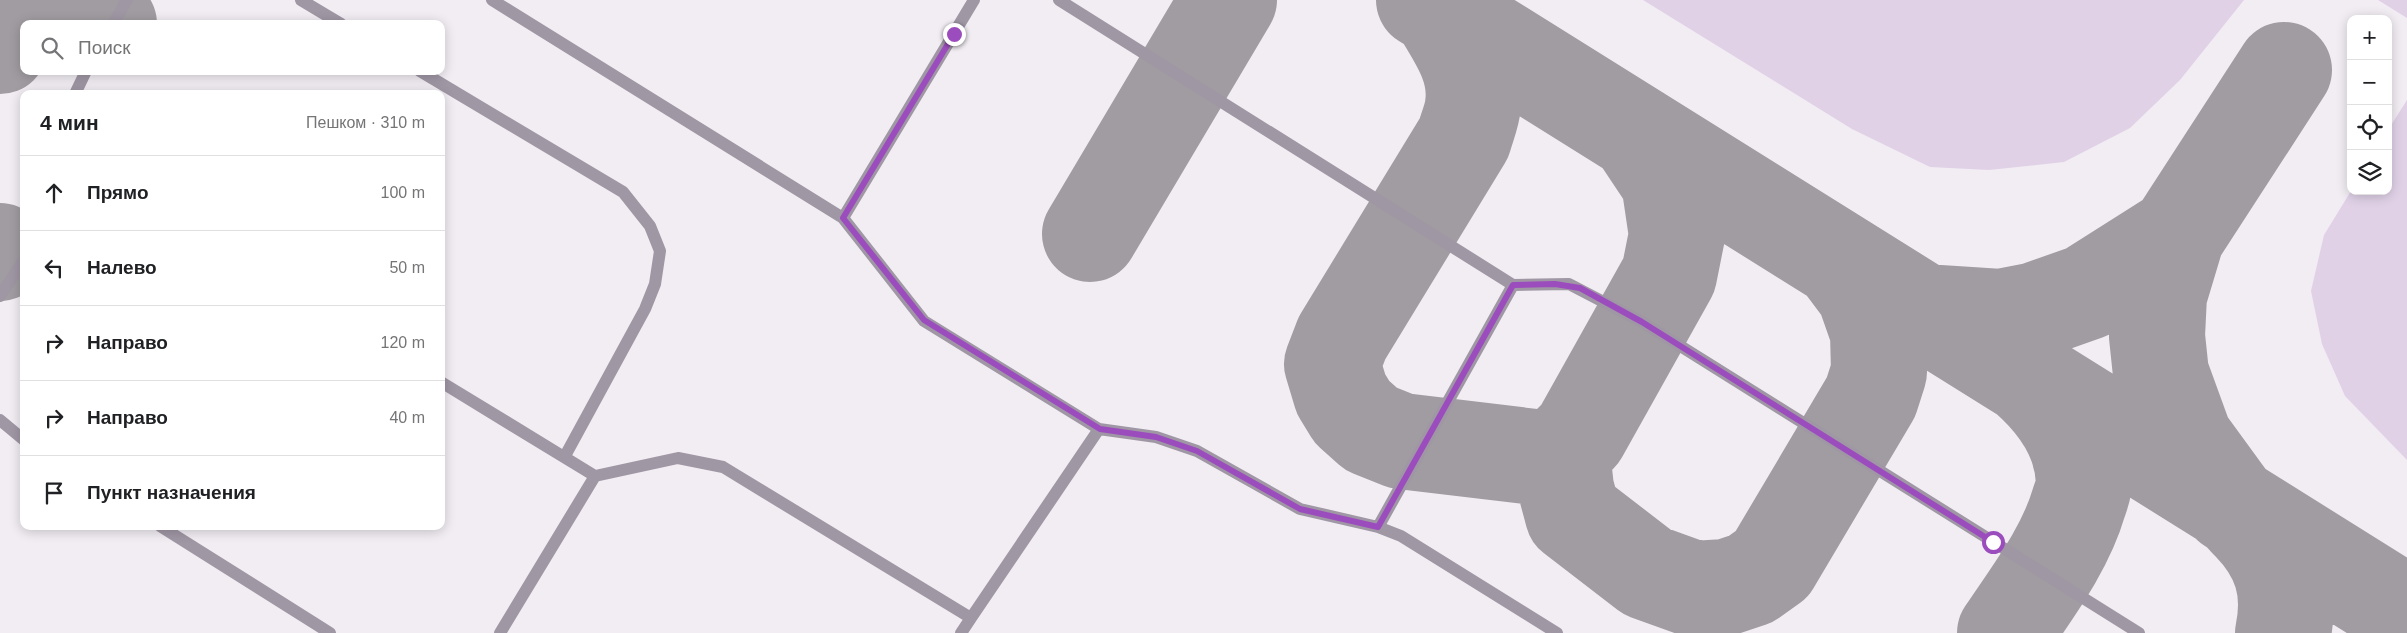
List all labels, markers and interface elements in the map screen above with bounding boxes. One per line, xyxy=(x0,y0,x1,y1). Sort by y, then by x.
map controls xyxy=(2347,15,2392,195)
button: + xyxy=(2347,15,2392,60)
search box xyxy=(20,20,445,75)
route end xyxy=(943,23,966,46)
icon: search xyxy=(38,34,66,62)
text: Поиск xyxy=(78,37,131,58)
button: − xyxy=(2347,60,2392,105)
button: locate xyxy=(2347,105,2392,150)
text: 4 мин xyxy=(40,111,99,134)
text: Пешком · 310 m xyxy=(306,114,425,131)
button: layers xyxy=(2347,150,2392,195)
icon: ahead xyxy=(40,179,68,207)
text: Прямо xyxy=(87,182,149,203)
text: 100 m xyxy=(381,184,425,201)
icon: left xyxy=(40,254,68,282)
text: Налево xyxy=(87,257,157,278)
text: 50 m xyxy=(389,259,425,276)
icon: right xyxy=(40,329,68,357)
text: Направо xyxy=(87,332,168,353)
text: 120 m xyxy=(381,334,425,351)
icon: right xyxy=(40,404,68,432)
text: Направо xyxy=(87,407,168,428)
text: 40 m xyxy=(389,409,425,426)
icon: arrive xyxy=(40,479,68,507)
text: Пункт назначения xyxy=(87,482,256,503)
route start xyxy=(1982,531,2005,554)

